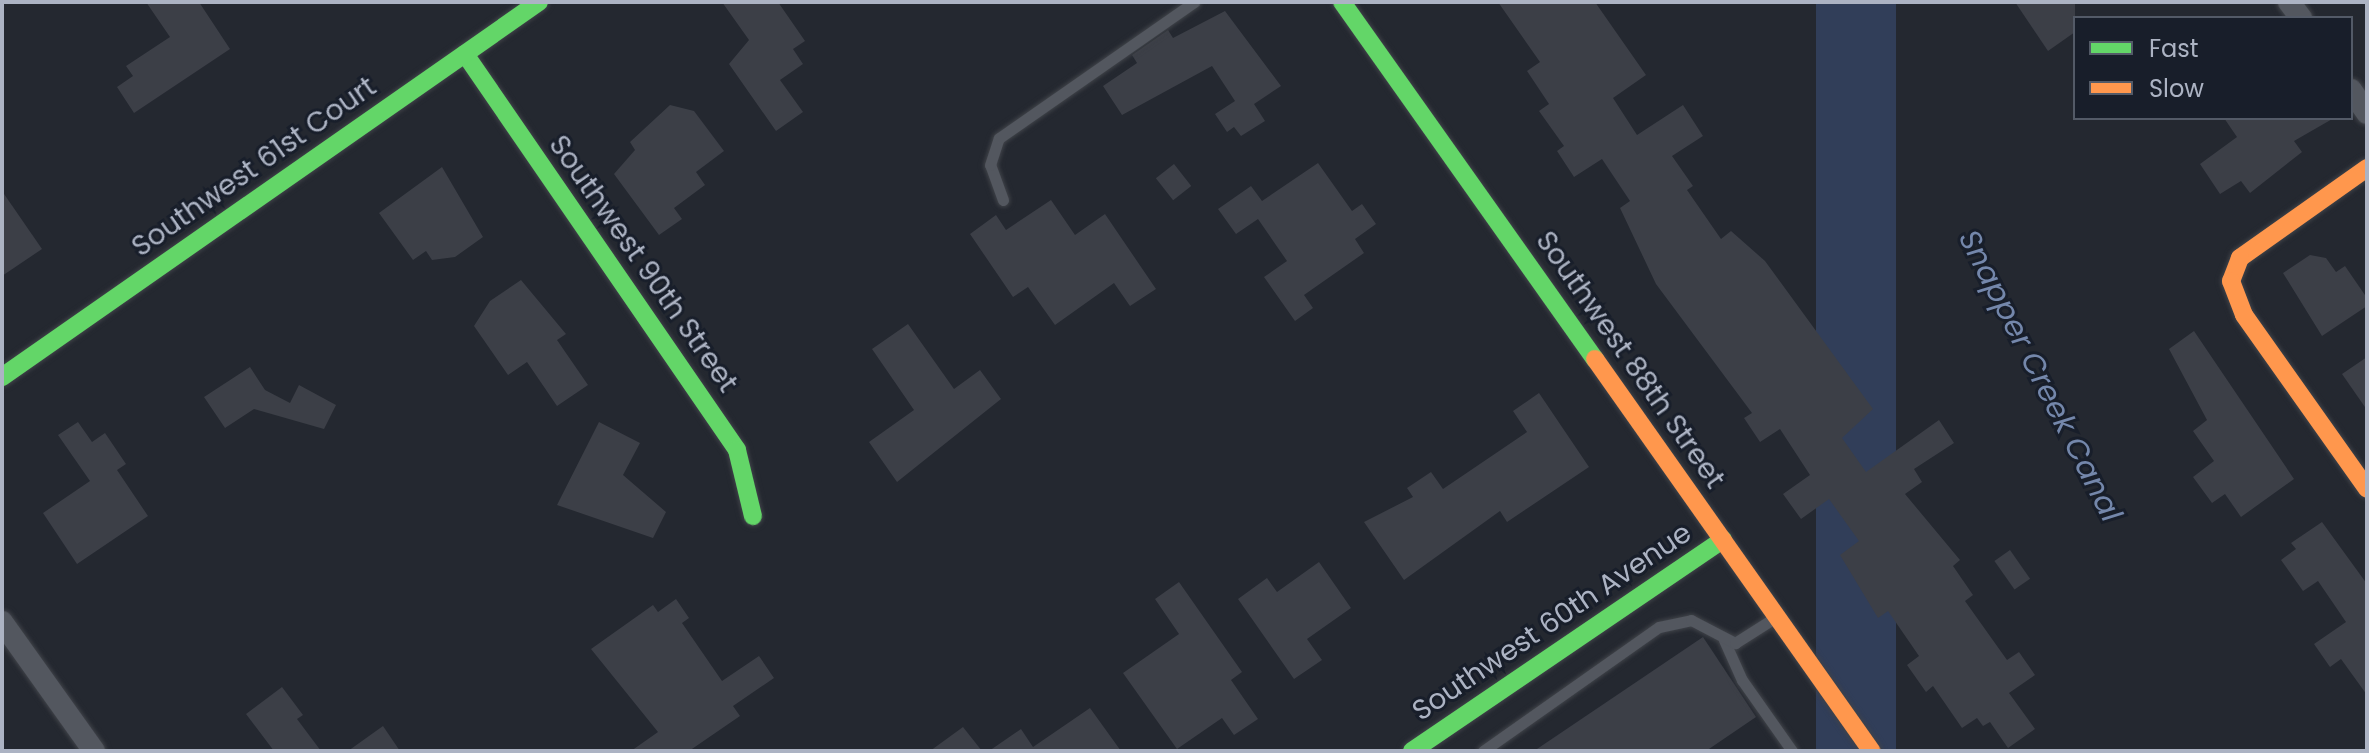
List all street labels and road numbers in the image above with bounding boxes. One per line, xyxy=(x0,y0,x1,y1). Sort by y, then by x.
street label: Southwest 61st Court xyxy=(126,70,382,264)
street label: Southwest 90th Street xyxy=(542,129,744,399)
street label: Southwest 88th Street xyxy=(1529,225,1731,495)
street label: Southwest 60th Avenue xyxy=(1406,516,1698,728)

